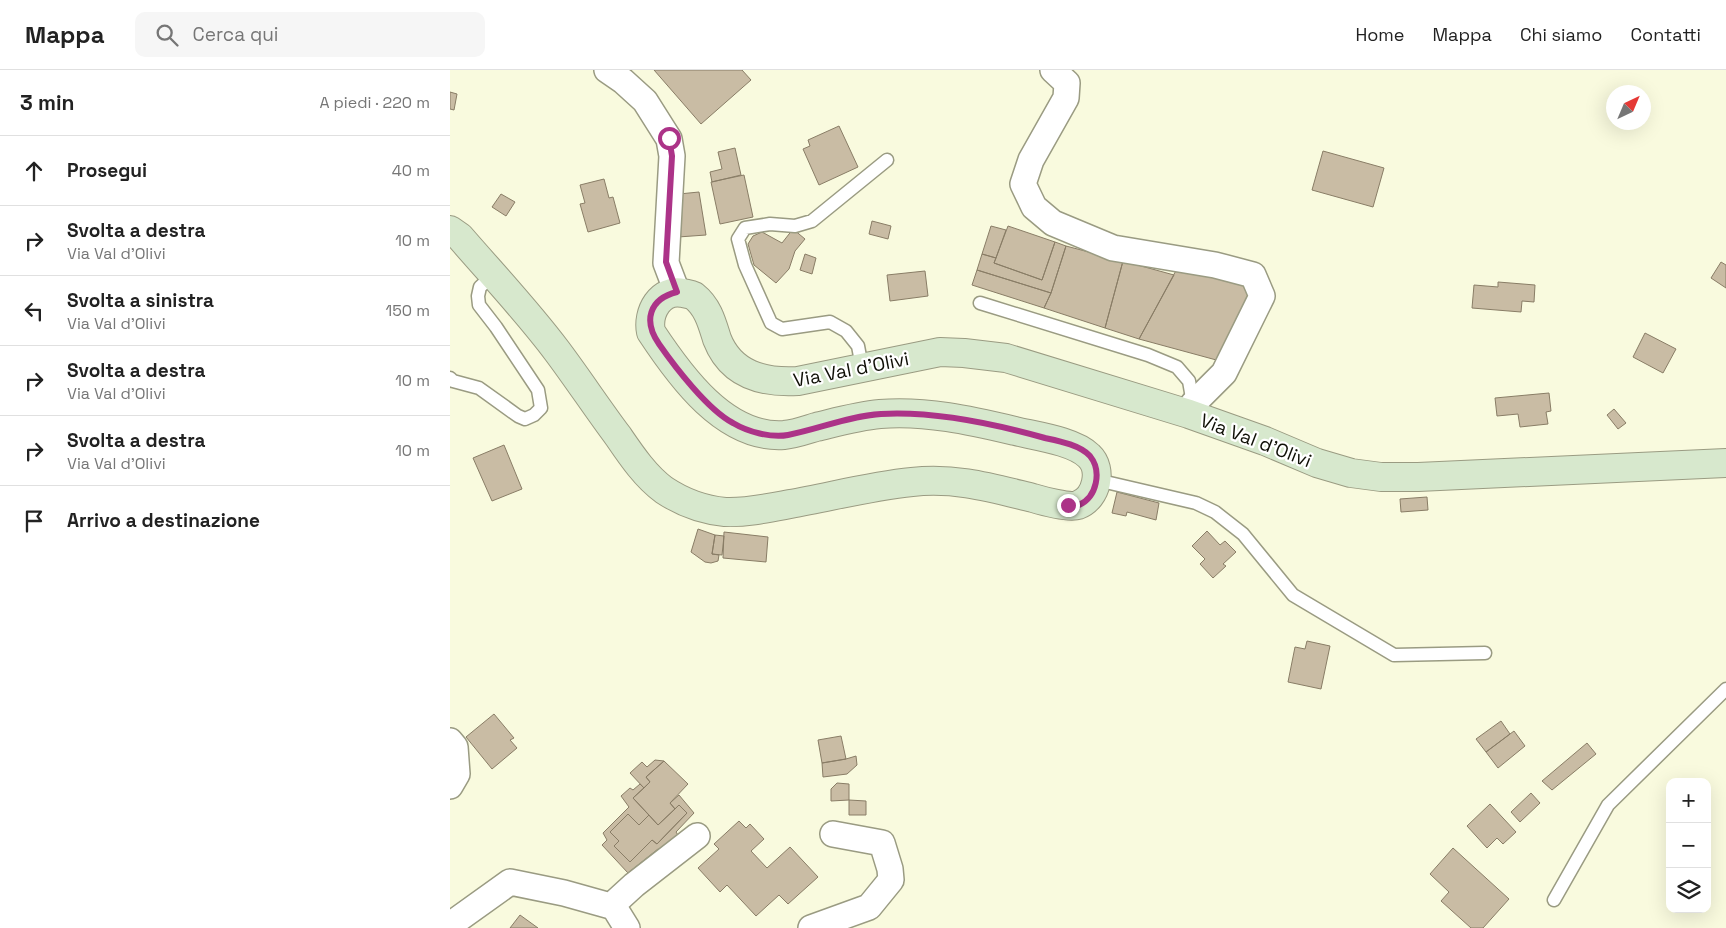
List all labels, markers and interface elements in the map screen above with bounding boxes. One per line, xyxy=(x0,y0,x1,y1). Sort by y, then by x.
search box xyxy=(135,12,485,57)
text: Mappa xyxy=(25,19,105,50)
icon: search xyxy=(153,21,181,49)
text: Cerca qui xyxy=(193,22,279,47)
text: Home xyxy=(1355,23,1405,46)
text: Mappa xyxy=(1433,23,1492,46)
text: Chi siamo xyxy=(1520,23,1602,46)
text: Contatti xyxy=(1630,23,1701,46)
north arrow xyxy=(1606,85,1651,130)
text: 3 min xyxy=(20,89,75,116)
text: A piedi · 220 m xyxy=(319,92,430,113)
route start xyxy=(658,127,681,150)
icon: ahead xyxy=(20,157,48,185)
text: Prosegui xyxy=(67,158,147,183)
text: 40 m xyxy=(392,160,430,181)
text: Svolta a destra xyxy=(67,218,205,243)
icon: right xyxy=(20,227,48,255)
text: 10 m xyxy=(395,230,430,251)
text: Via Val d'Olivi xyxy=(67,243,166,264)
text: Svolta a sinistra xyxy=(67,288,214,313)
icon: left xyxy=(20,297,48,325)
text: 150 m xyxy=(386,300,430,321)
text: Via Val d'Olivi xyxy=(67,313,166,334)
street label: Via Val d'Olivi xyxy=(791,346,911,393)
text: Svolta a destra xyxy=(67,358,205,383)
icon: right xyxy=(20,367,48,395)
text: 10 m xyxy=(395,370,430,391)
text: Via Val d'Olivi xyxy=(67,383,166,404)
street label: Via Val d'Olivi xyxy=(1197,408,1315,473)
text: Svolta a destra xyxy=(67,428,205,453)
icon: right xyxy=(20,437,48,465)
text: 10 m xyxy=(395,440,430,461)
text: Via Val d'Olivi xyxy=(67,453,166,474)
route end xyxy=(1057,494,1080,517)
icon: arrive xyxy=(20,507,48,535)
text: Arrivo a destinazione xyxy=(67,508,260,533)
map controls xyxy=(1666,778,1711,913)
button: + xyxy=(1666,778,1711,823)
button: − xyxy=(1666,823,1711,868)
button: layers xyxy=(1666,868,1711,913)

